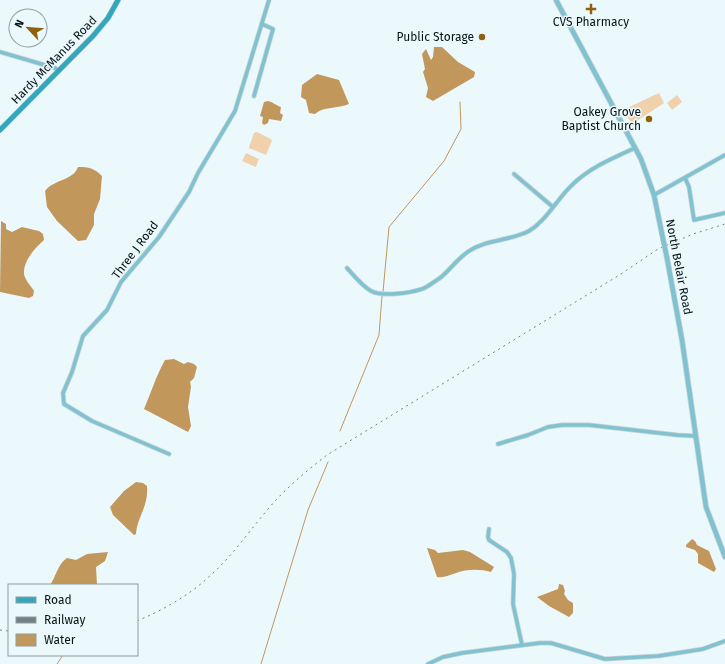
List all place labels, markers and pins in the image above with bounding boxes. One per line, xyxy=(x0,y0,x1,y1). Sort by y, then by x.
marker: CVS Pharmacy xyxy=(586,4,596,14)
place label: CVS Pharmacy xyxy=(553,15,629,29)
place label: Public Storage xyxy=(397,30,474,44)
marker: Public Storage xyxy=(477,32,487,42)
place label: Oakey Grove Baptist Church xyxy=(562,105,641,133)
marker: Oakey Grove Baptist Church xyxy=(644,114,654,124)

